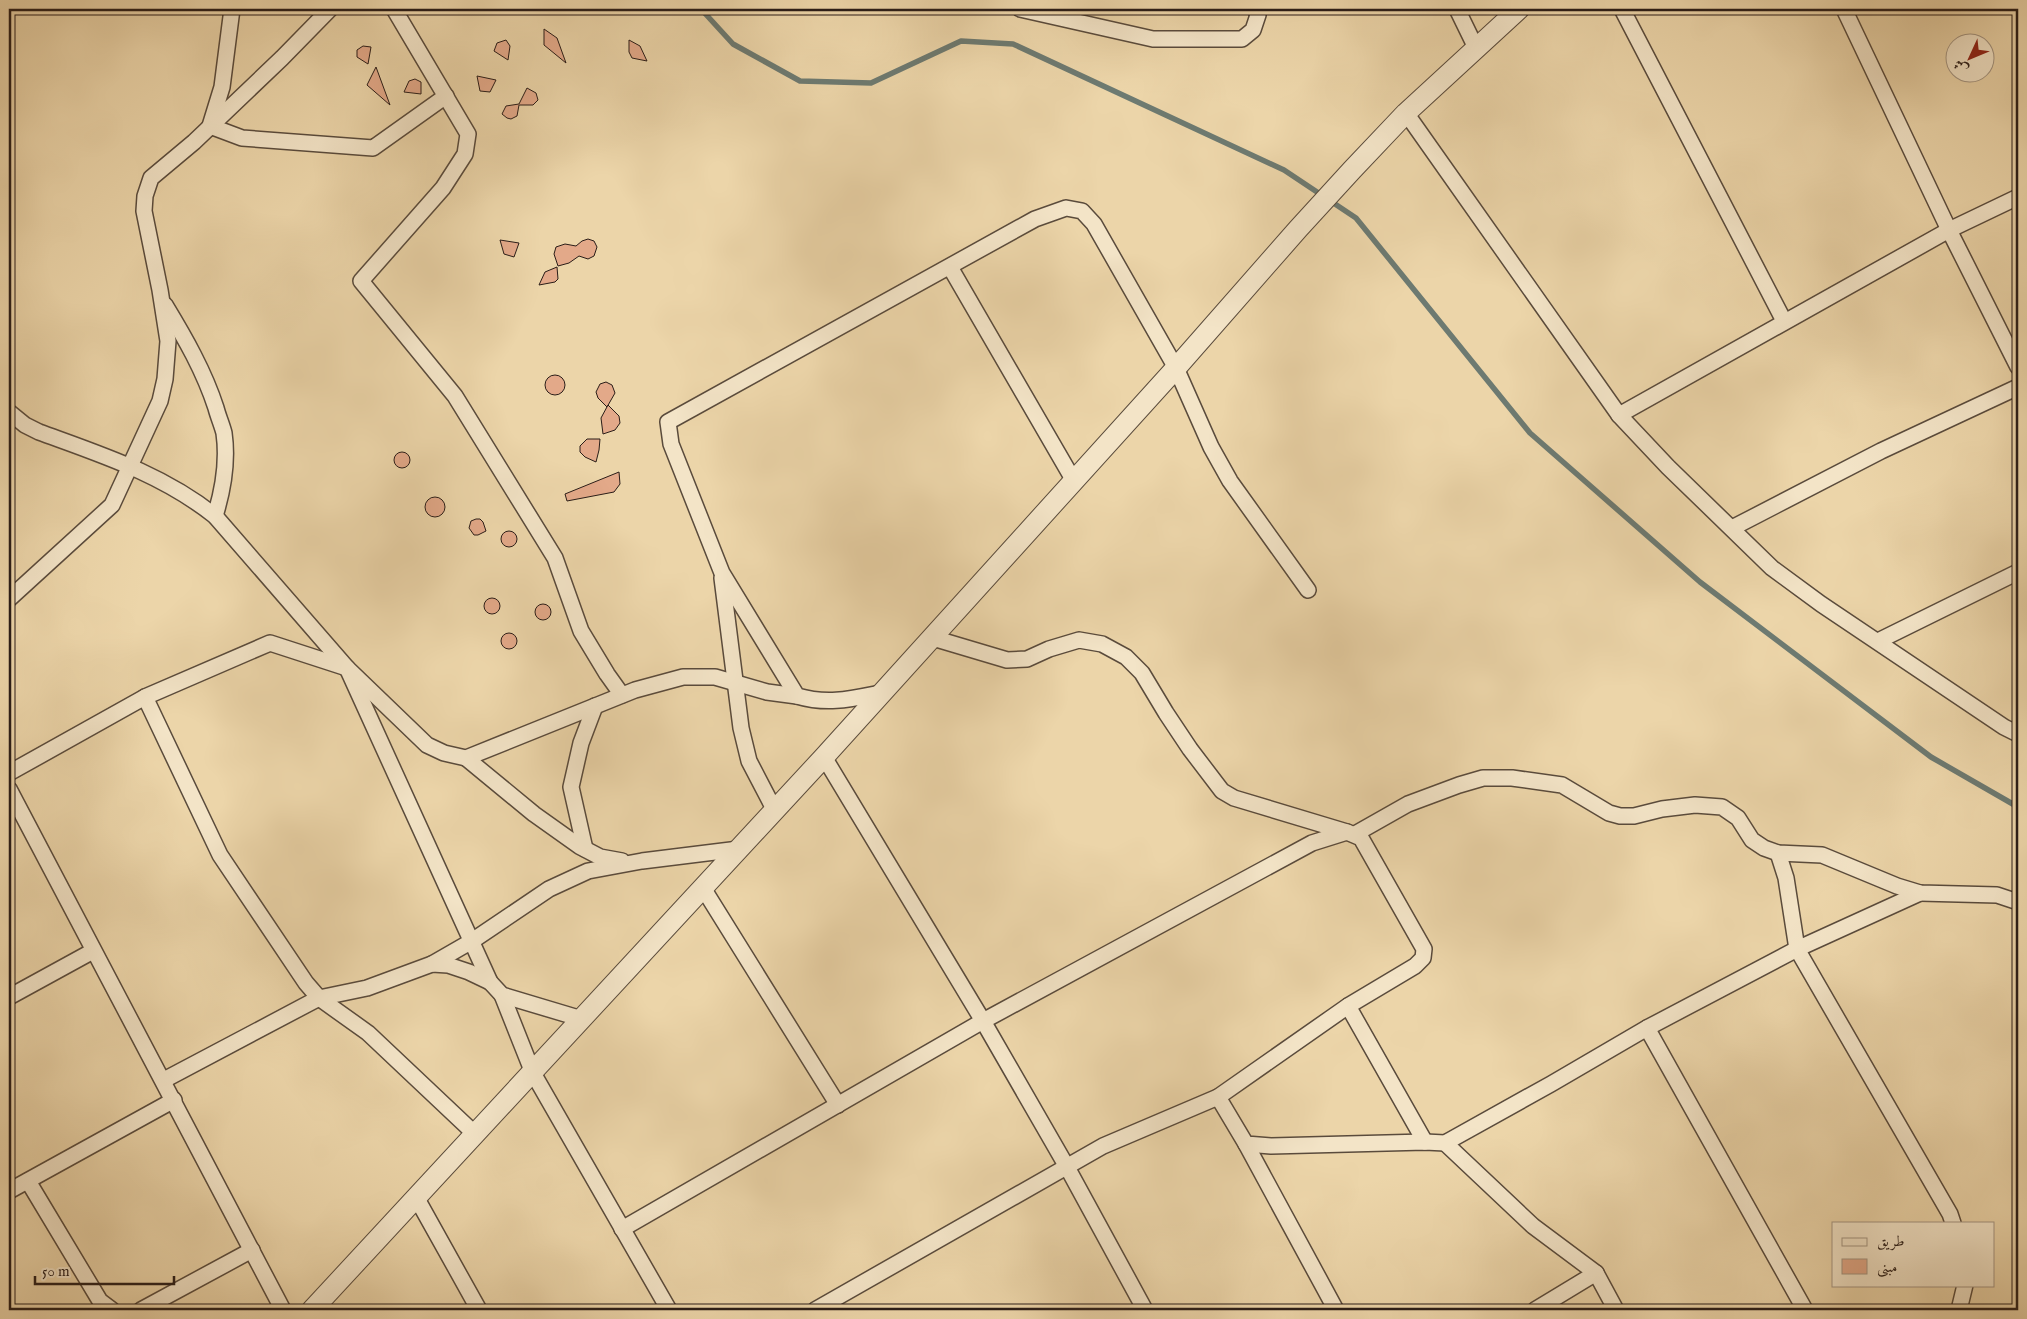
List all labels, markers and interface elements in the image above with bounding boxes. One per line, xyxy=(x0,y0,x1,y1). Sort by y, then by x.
north arrow xyxy=(1944,32,1994,82)
text: ش xyxy=(1950,55,1973,78)
legend xyxy=(1832,1222,1994,1286)
text: طريق xyxy=(1877,1232,1904,1251)
scale bar xyxy=(35,1254,174,1286)
text: مبنى xyxy=(1877,1258,1897,1278)
text: 50 m xyxy=(42,1262,70,1281)

